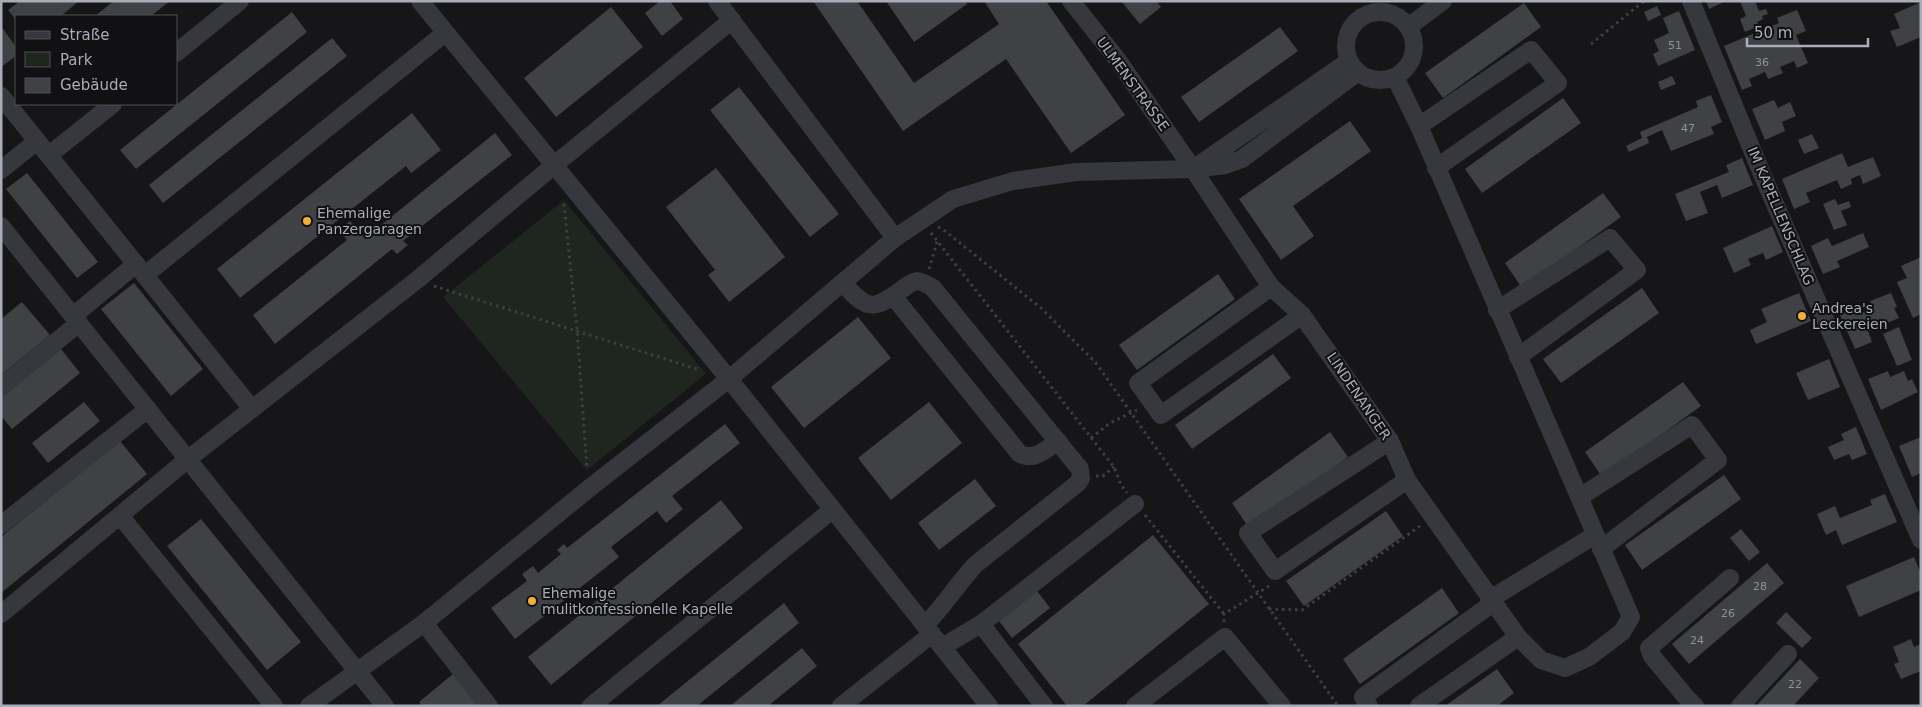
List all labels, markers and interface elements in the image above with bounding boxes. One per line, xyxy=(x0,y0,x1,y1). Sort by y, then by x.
legend xyxy=(15,15,178,105)
scale bar xyxy=(1747,15,1868,47)
text: 50 m xyxy=(1754,24,1792,42)
text: Straße xyxy=(60,26,109,44)
street label: ULMENSTRASSE xyxy=(1094,34,1172,134)
house number: 51 xyxy=(1668,39,1682,52)
text: Park xyxy=(60,51,93,69)
house number: 36 xyxy=(1755,56,1769,69)
text: Gebäude xyxy=(60,76,128,94)
house number: 47 xyxy=(1681,122,1695,135)
street label: IM KAPELLENSCHLAG xyxy=(1745,144,1817,288)
place label: Ehemalige Panzergaragen xyxy=(317,205,422,237)
marker: Ehemalige Panzergaragen xyxy=(301,215,313,227)
place label: Andrea's Leckereien xyxy=(1812,300,1888,332)
marker: Andrea's Leckereien xyxy=(1796,310,1808,322)
street label: LINDENANGER xyxy=(1324,349,1394,443)
house number: 28 xyxy=(1753,580,1767,593)
place label: Ehemalige mulitkonfessionelle Kapelle xyxy=(542,585,733,617)
marker: Ehemalige mulitkonfessionelle Kapelle xyxy=(526,595,538,607)
house number: 26 xyxy=(1721,607,1735,620)
house number: 24 xyxy=(1690,634,1704,647)
house number: 22 xyxy=(1788,678,1802,691)

